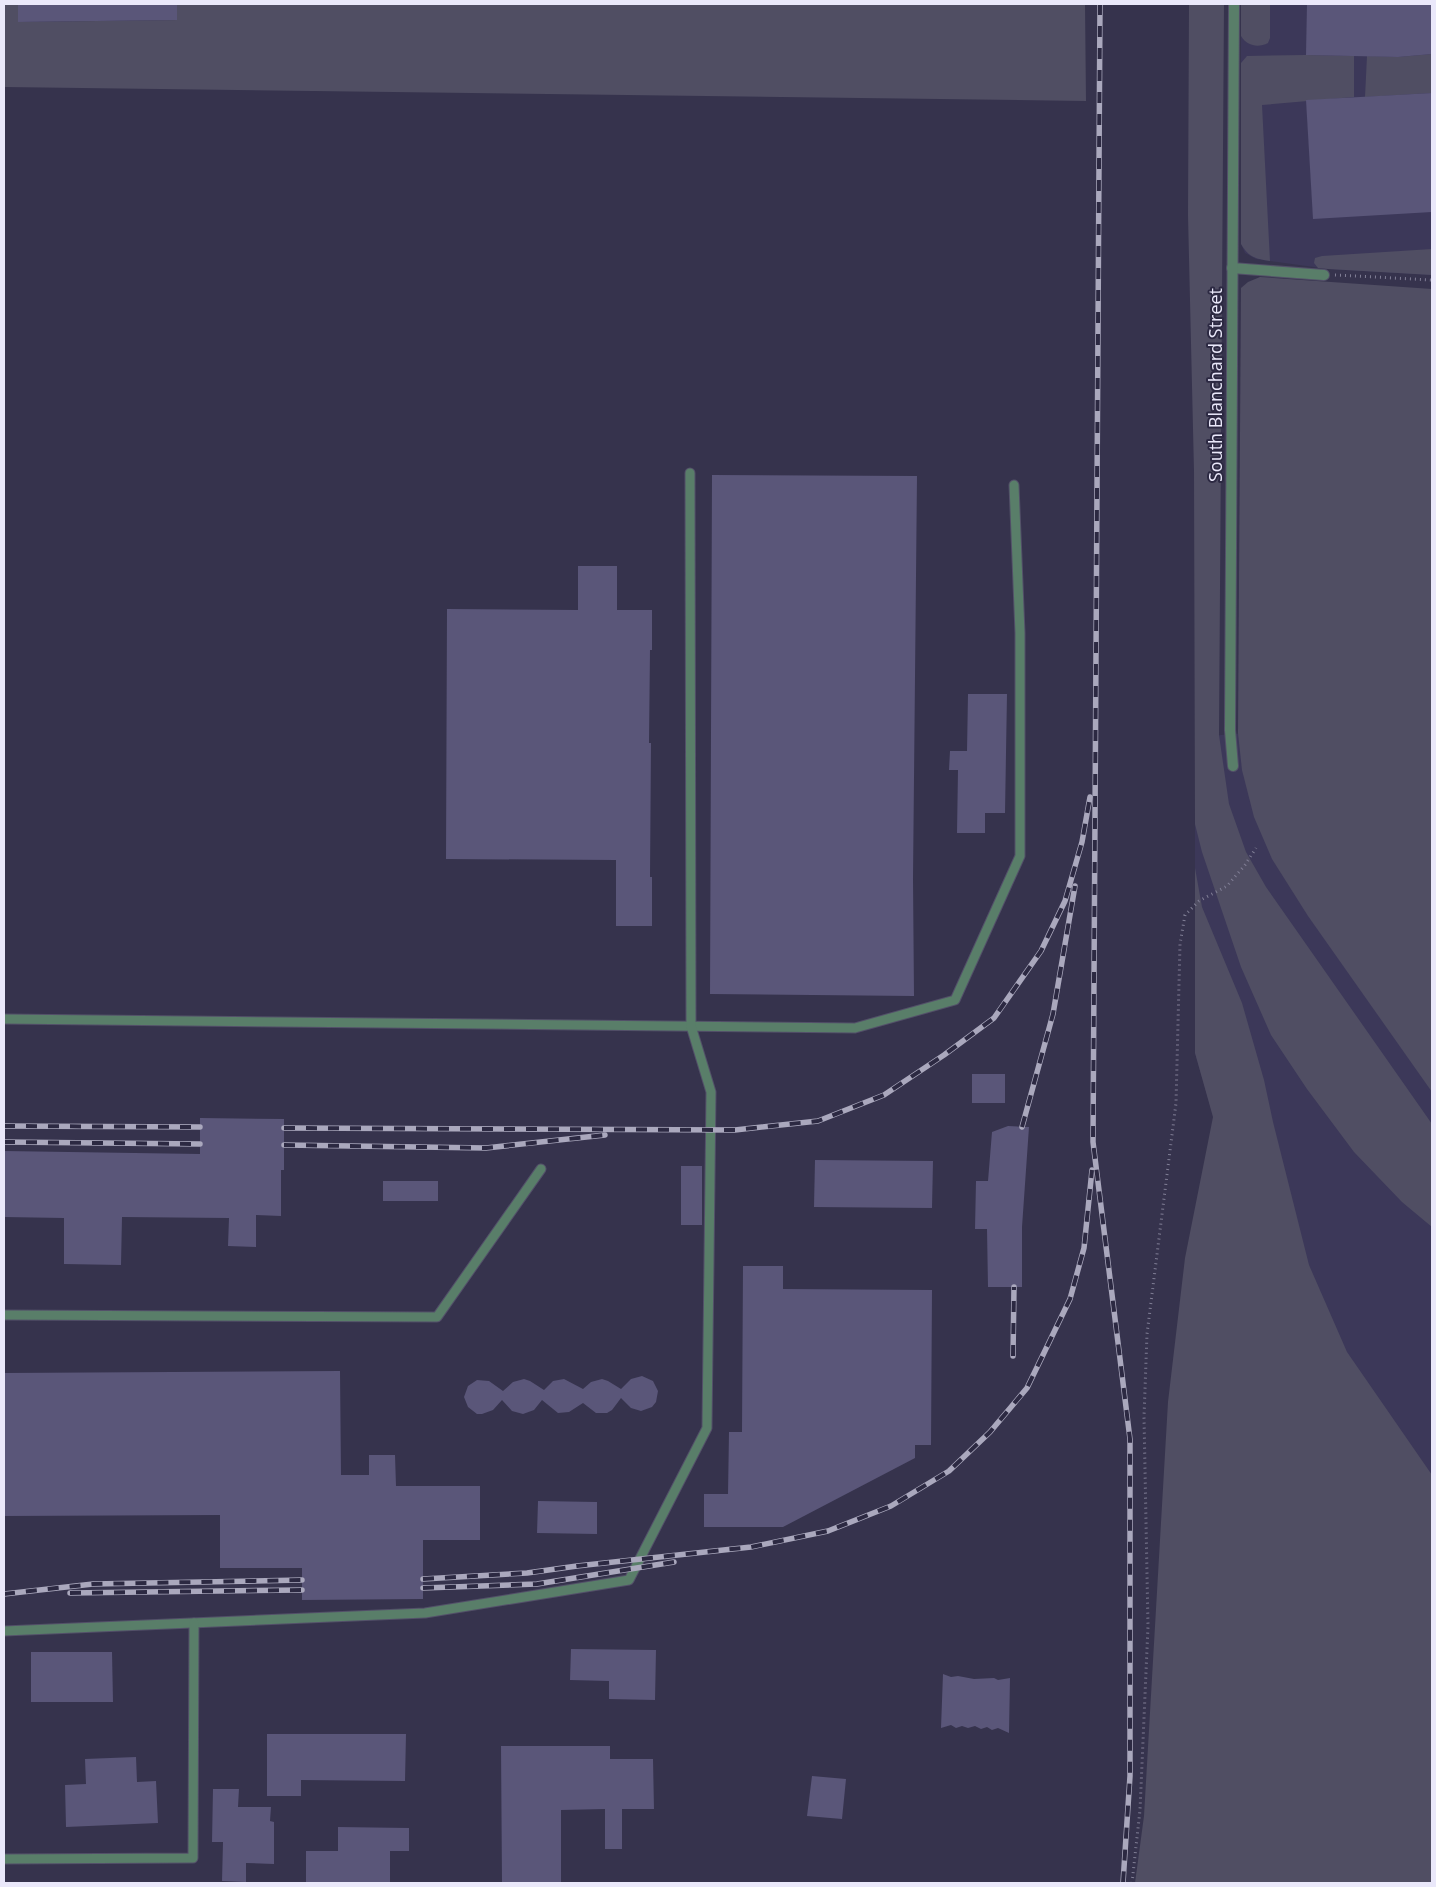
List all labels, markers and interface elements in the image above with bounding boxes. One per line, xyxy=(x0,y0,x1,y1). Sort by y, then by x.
street label: South Blanchard Street xyxy=(1203,288,1227,482)

